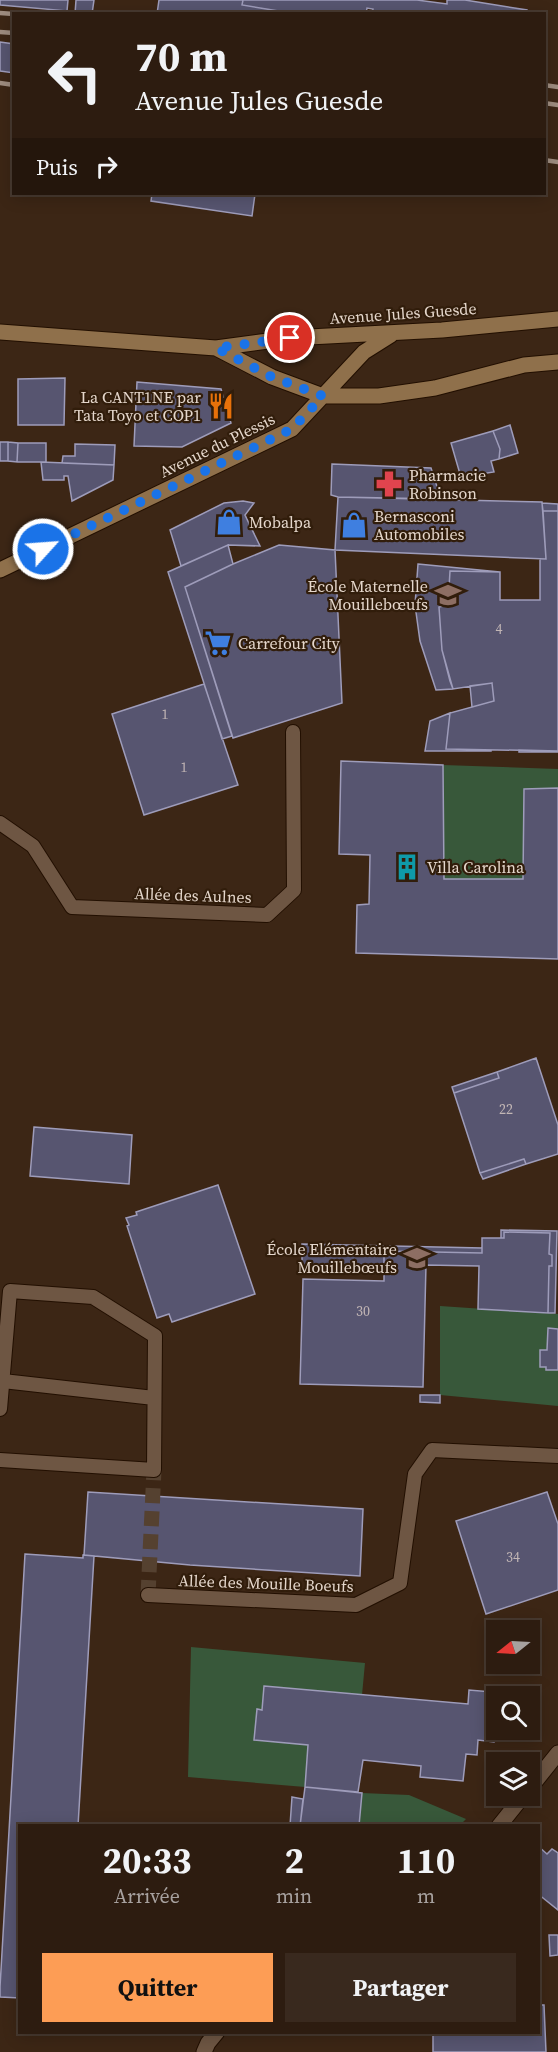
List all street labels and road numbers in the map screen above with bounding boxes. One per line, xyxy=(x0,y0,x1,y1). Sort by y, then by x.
street label: Avenue Jules Guesde xyxy=(329,297,477,329)
street label: Avenue du Plessis xyxy=(155,407,279,483)
street label: Allée des Aulnes xyxy=(134,882,252,908)
street label: Allée des Mouille Boeufs xyxy=(178,1569,354,1597)

